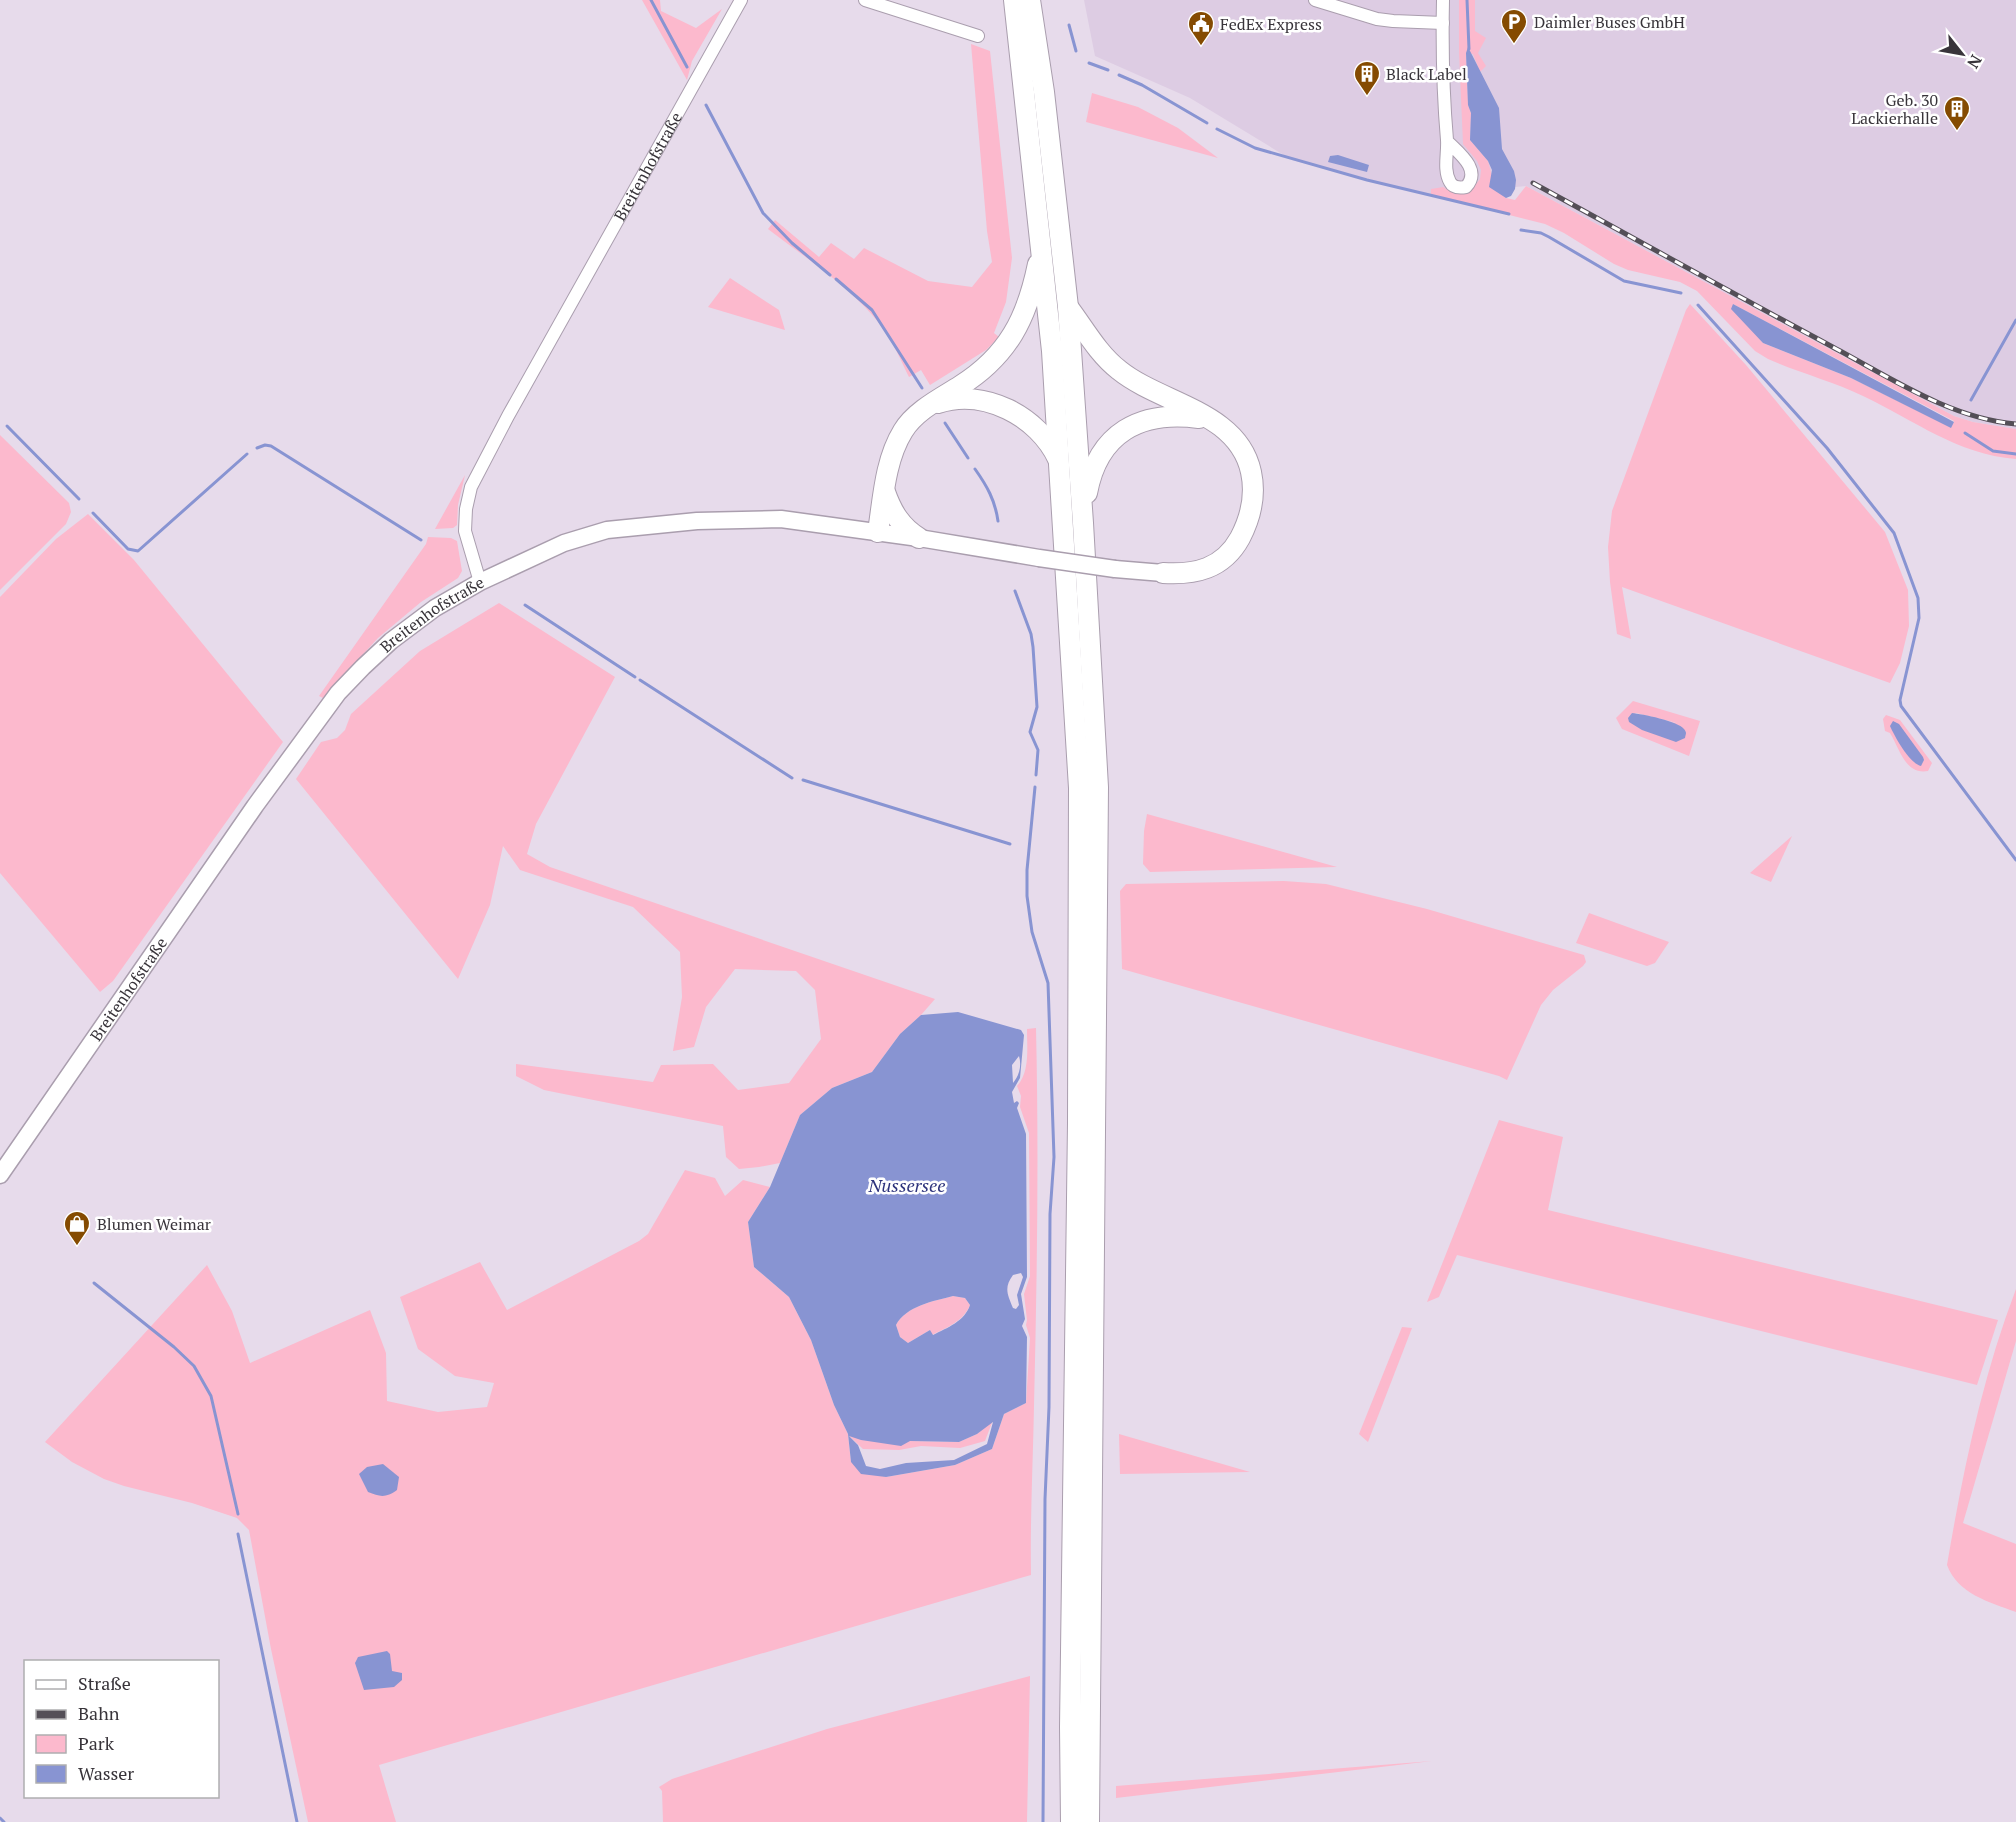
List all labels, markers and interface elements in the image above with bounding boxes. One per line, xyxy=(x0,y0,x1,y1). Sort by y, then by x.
parking icon: Daimler Buses GmbH xyxy=(1499,7,1529,45)
public building icon: FedEx Express xyxy=(1186,9,1216,47)
place label: Daimler Buses GmbH xyxy=(1534,11,1685,33)
place label: FedEx Express xyxy=(1220,13,1322,35)
north arrow xyxy=(1932,24,1992,84)
text: N xyxy=(1962,51,1987,73)
building icon: Black Label xyxy=(1352,59,1382,97)
place label: Black Label xyxy=(1386,63,1467,85)
place label: Geb. 30 Lackierhalle xyxy=(1851,89,1938,129)
building icon: Geb. 30 Lackierhalle xyxy=(1942,94,1972,132)
street label: Breitenhofstraße xyxy=(609,108,687,225)
street label: Breitenhofstraße xyxy=(375,571,488,657)
street label: Breitenhofstraße xyxy=(85,933,172,1045)
water label: Nussersee xyxy=(868,1173,945,1197)
shop icon: Blumen Weimar xyxy=(62,1209,92,1247)
place label: Blumen Weimar xyxy=(97,1213,212,1235)
legend xyxy=(24,1660,219,1798)
text: Straße xyxy=(78,1671,131,1695)
text: Bahn xyxy=(78,1701,120,1725)
text: Park xyxy=(78,1731,115,1755)
text: Wasser xyxy=(78,1761,134,1785)

